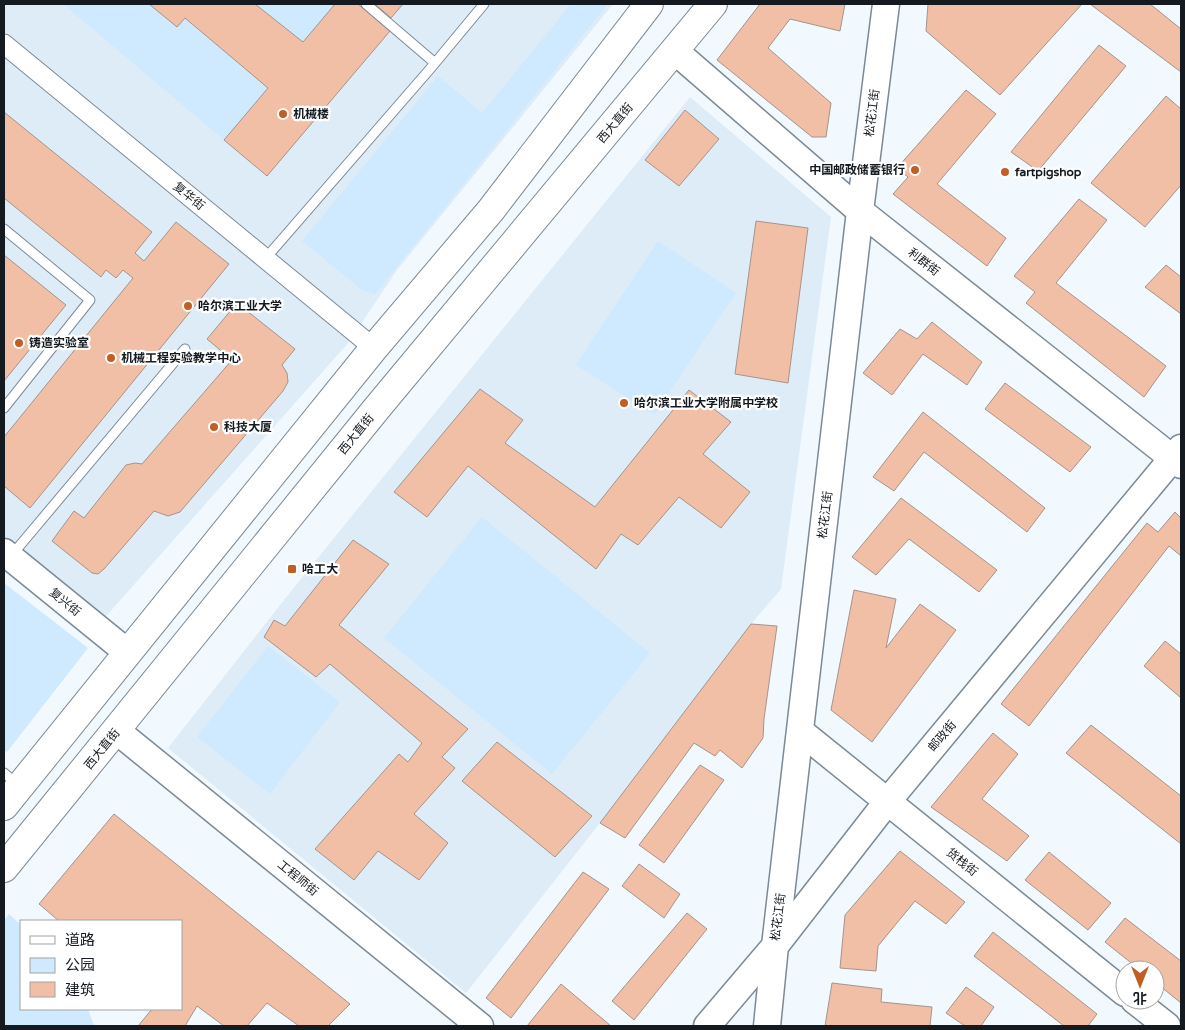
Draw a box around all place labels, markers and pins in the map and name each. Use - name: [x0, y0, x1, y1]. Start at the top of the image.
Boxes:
- place label: 机械楼: [293, 107, 329, 121]
- marker: 机械楼: [277, 108, 289, 120]
- place label: 中国邮政储蓄银行: [809, 163, 905, 177]
- marker: 中国邮政储蓄银行: [909, 164, 921, 176]
- place label: fartpigshop: [1014, 165, 1082, 180]
- marker: fartpigshop: [999, 166, 1011, 178]
- place label: 哈尔滨工业大学: [198, 299, 282, 313]
- marker: 哈尔滨工业大学: [182, 300, 194, 312]
- place label: 铸造实验室: [29, 336, 89, 350]
- marker: 铸造实验室: [13, 337, 25, 349]
- place label: 机械工程实验教学中心: [121, 351, 241, 365]
- marker: 机械工程实验教学中心: [105, 352, 117, 364]
- place label: 哈尔滨工业大学附属中学校: [634, 396, 778, 410]
- marker: 哈尔滨工业大学附属中学校: [618, 397, 630, 409]
- place label: 科技大厦: [224, 420, 272, 434]
- marker: 科技大厦: [208, 421, 220, 433]
- place label: 哈工大: [302, 562, 338, 576]
- marker: 哈工大: [286, 563, 298, 575]

